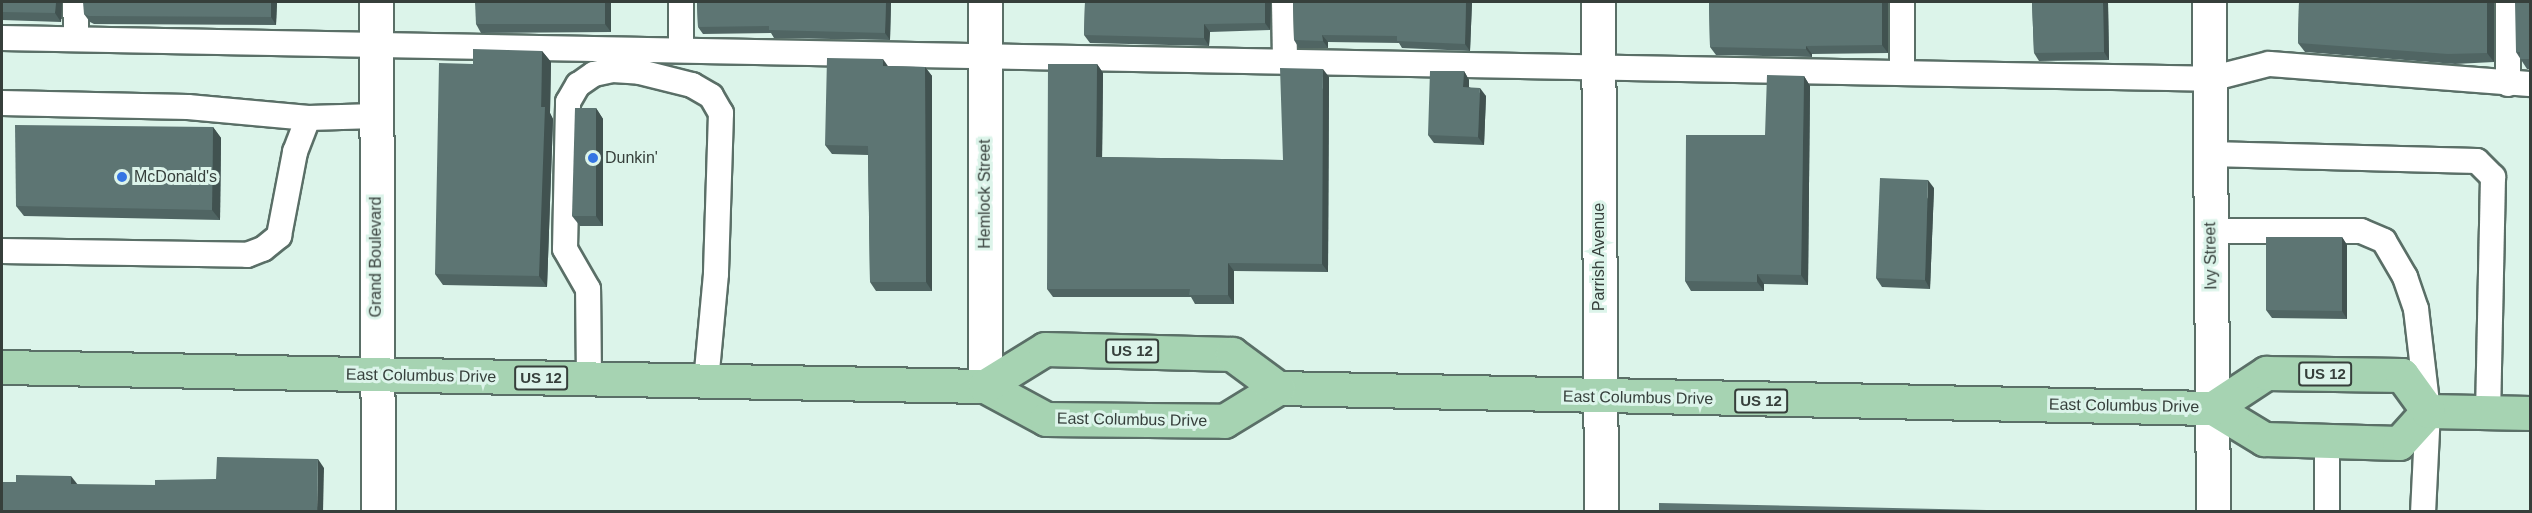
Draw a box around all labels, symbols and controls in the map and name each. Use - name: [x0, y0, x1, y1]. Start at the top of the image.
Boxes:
- street label: Hemlock Street: [975, 139, 995, 249]
- place label: Dunkin': [605, 148, 658, 168]
- marker: Dunkin': [586, 151, 600, 165]
- place label: McDonald's: [134, 167, 217, 187]
- marker: McDonald's: [115, 170, 129, 184]
- street label: Grand Boulevard: [366, 197, 386, 317]
- street label: Parrish Avenue: [1589, 202, 1609, 312]
- street label: Ivy Street: [2201, 222, 2221, 290]
- road number: US 12: [1105, 339, 1159, 363]
- road number: US 12: [2298, 362, 2352, 386]
- street label: East Columbus Drive: [346, 365, 496, 387]
- road number: US 12: [514, 366, 568, 390]
- street label: East Columbus Drive: [1563, 387, 1713, 409]
- road number: US 12: [1734, 389, 1788, 413]
- street label: East Columbus Drive: [2049, 395, 2199, 417]
- street label: East Columbus Drive: [1057, 409, 1207, 431]

